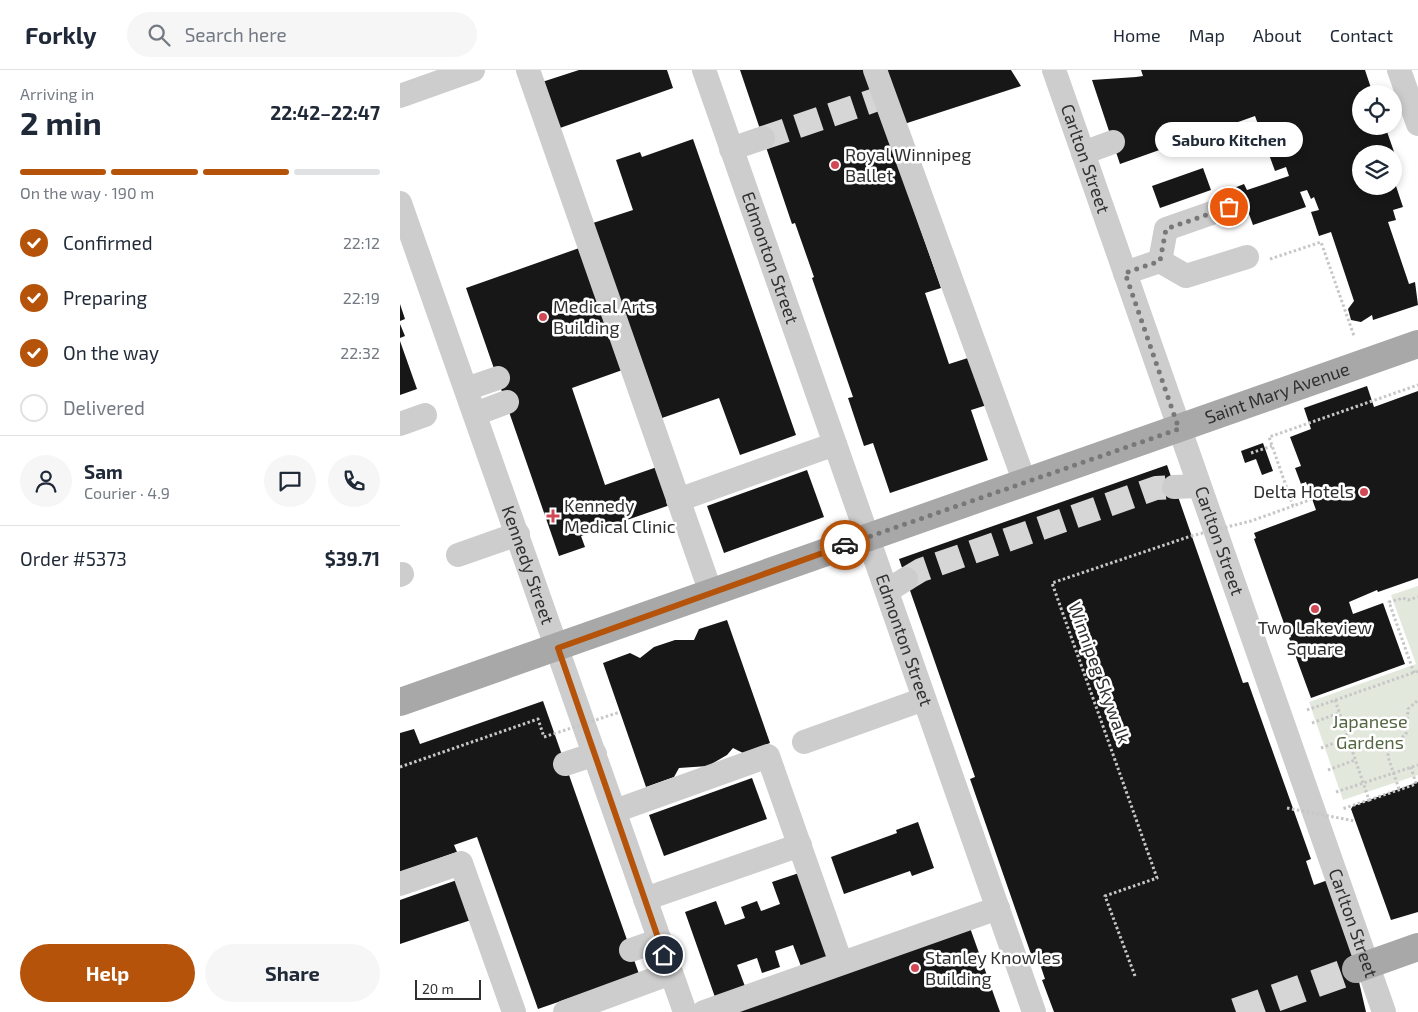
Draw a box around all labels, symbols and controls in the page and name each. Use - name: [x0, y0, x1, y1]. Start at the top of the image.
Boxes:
- search box: [127, 12, 477, 57]
- text: Forkly: [25, 20, 97, 49]
- icon: search: [145, 21, 173, 49]
- text: Search here: [185, 23, 287, 46]
- text: Home: [1113, 24, 1161, 46]
- text: Map: [1189, 24, 1225, 46]
- text: About: [1253, 24, 1302, 46]
- text: Contact: [1330, 24, 1393, 46]
- text: Arriving in: [20, 84, 94, 103]
- map controls: [1352, 85, 1402, 195]
- button: locate: [1352, 85, 1402, 135]
- text: 22:42–22:47: [270, 101, 380, 124]
- street label: Carlton Street: [1057, 101, 1115, 216]
- text: 2 min: [20, 103, 102, 141]
- callout: Saburo Kitchen: [1155, 122, 1303, 157]
- text: Saburo Kitchen: [1172, 130, 1286, 149]
- place label: Royal Winnipeg Ballet: [845, 143, 971, 186]
- button: layers: [1352, 145, 1402, 195]
- marker: Royal Winnipeg Ballet: [829, 159, 841, 171]
- text: On the way · 190 m: [20, 183, 154, 202]
- pin: [1208, 186, 1250, 228]
- street label: Edmonton Street: [737, 188, 804, 327]
- icon: bag: [1215, 193, 1243, 221]
- icon: check: [20, 229, 48, 257]
- text: Confirmed: [63, 231, 153, 254]
- text: 22:12: [343, 233, 380, 252]
- icon: check: [20, 284, 48, 312]
- text: Preparing: [63, 286, 147, 309]
- text: 22:19: [343, 288, 380, 307]
- place label: Medical Arts Building: [553, 295, 655, 338]
- marker: Medical Arts Building: [537, 311, 549, 323]
- icon: check: [20, 339, 48, 367]
- text: On the way: [63, 341, 159, 364]
- text: 22:32: [340, 343, 380, 362]
- street label: Saint Mary Avenue: [1202, 357, 1352, 428]
- text: Delivered: [63, 396, 145, 419]
- button: person: [20, 455, 72, 507]
- button: chat: [264, 455, 316, 507]
- button: phone: [328, 455, 380, 507]
- text: Sam: [84, 460, 123, 483]
- place label: Delta Hotels: [1253, 480, 1354, 502]
- text: Courier · 4.9: [84, 483, 170, 502]
- street label: Carlton Street: [1191, 483, 1249, 598]
- marker: Delta Hotels: [1358, 486, 1370, 498]
- place label: Kennedy Medical Clinic: [564, 494, 676, 537]
- street label: Kennedy Street: [498, 503, 560, 627]
- marker: Kennedy Medical Clinic: [546, 509, 560, 523]
- courier: [820, 520, 870, 570]
- icon: car: [831, 531, 859, 559]
- text: Order #5373: [20, 547, 127, 570]
- text: $39.71: [325, 547, 380, 570]
- street label: Edmonton Street: [871, 571, 938, 709]
- street label: Winnipeg Skywalk: [1064, 599, 1136, 746]
- marker: Two Lakeview Square: [1309, 603, 1321, 615]
- place label: Two Lakeview Square: [1258, 616, 1372, 659]
- park label: Japanese Gardens: [1332, 710, 1408, 753]
- street label: Carlton Street: [1325, 865, 1383, 981]
- pin: [643, 934, 685, 976]
- icon: home: [650, 941, 678, 969]
- button: Help: [20, 944, 195, 1002]
- button: Share: [205, 944, 380, 1002]
- place label: Stanley Knowles Building: [925, 946, 1061, 989]
- marker: Stanley Knowles Building: [909, 962, 921, 974]
- scale bar: [415, 977, 481, 1000]
- text: 20 m: [422, 980, 454, 997]

